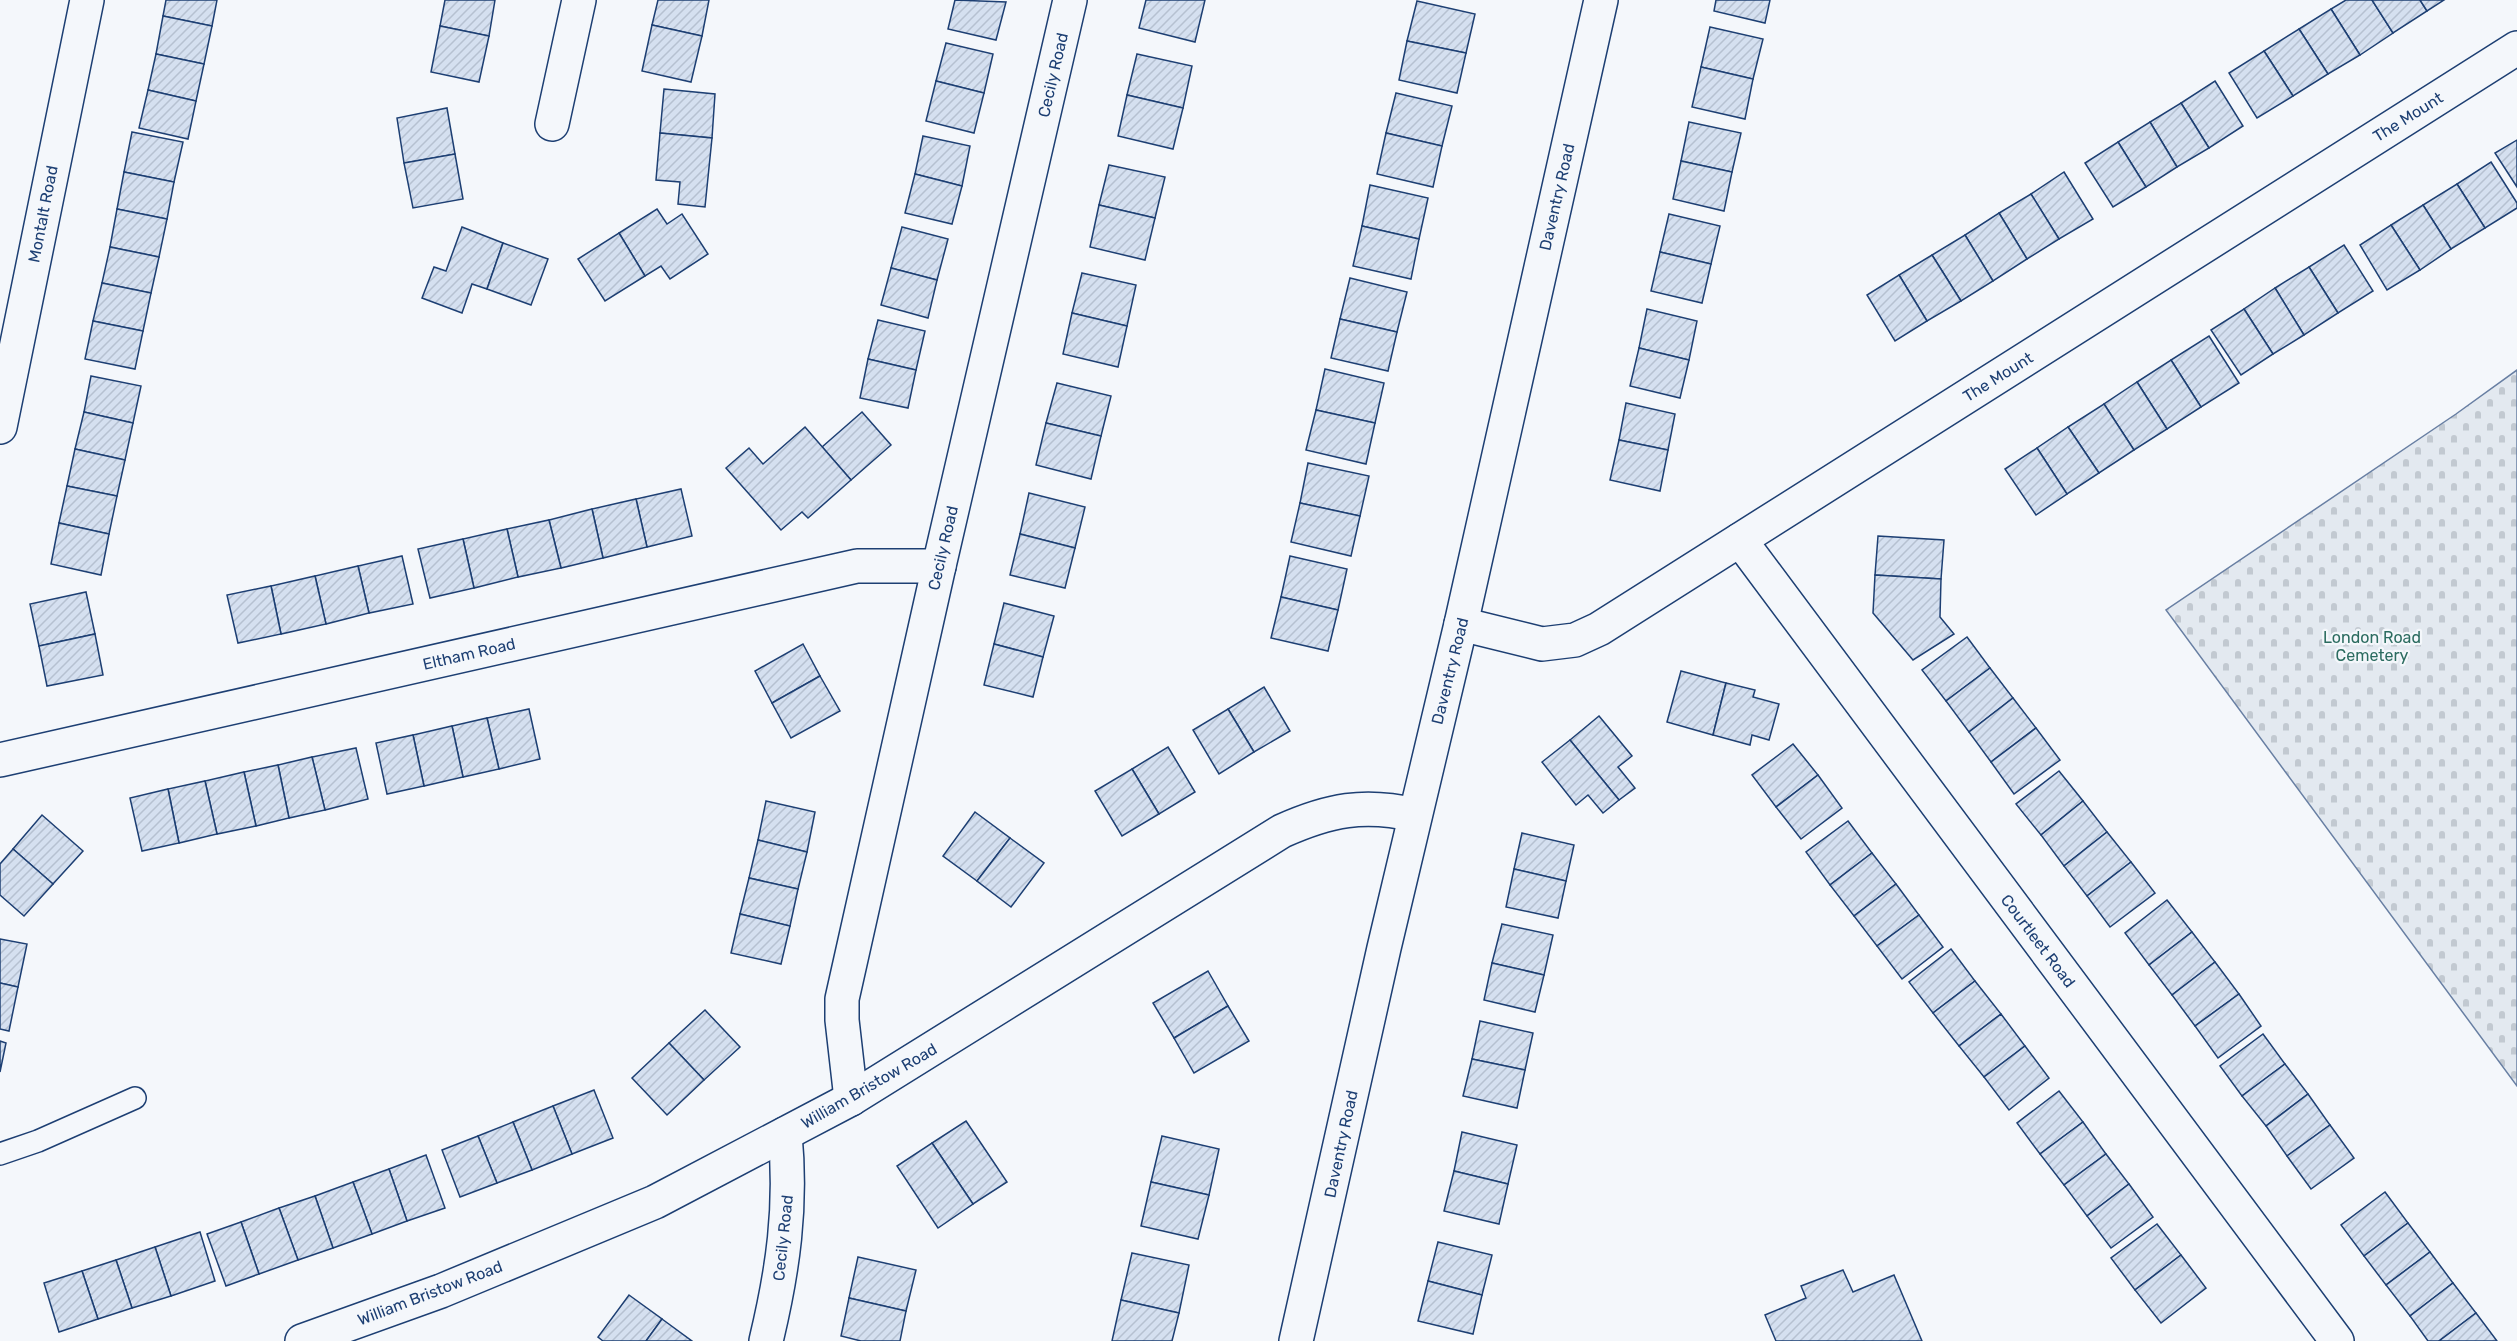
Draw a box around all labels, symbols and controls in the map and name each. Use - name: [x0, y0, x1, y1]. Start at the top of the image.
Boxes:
- street label: Cecily Road: [1034, 31, 1072, 119]
- street label: The Mount: [2369, 88, 2447, 146]
- street label: Daventry Road: [1535, 142, 1579, 252]
- street label: Montalt Road: [24, 164, 62, 264]
- street label: The Mount: [1959, 348, 2037, 406]
- street label: Cecily Road: [924, 504, 962, 592]
- street label: Daventry Road: [1428, 616, 1472, 726]
- park label: London Road Cemetery: [2323, 628, 2421, 665]
- street label: Eltham Road: [421, 634, 517, 674]
- street label: Courtleet Road: [1997, 891, 2079, 991]
- street label: William Bristow Road: [798, 1039, 940, 1133]
- street label: Daventry Road: [1320, 1089, 1362, 1199]
- street label: Cecily Road: [769, 1194, 797, 1282]
- street label: William Bristow Road: [355, 1257, 505, 1329]

